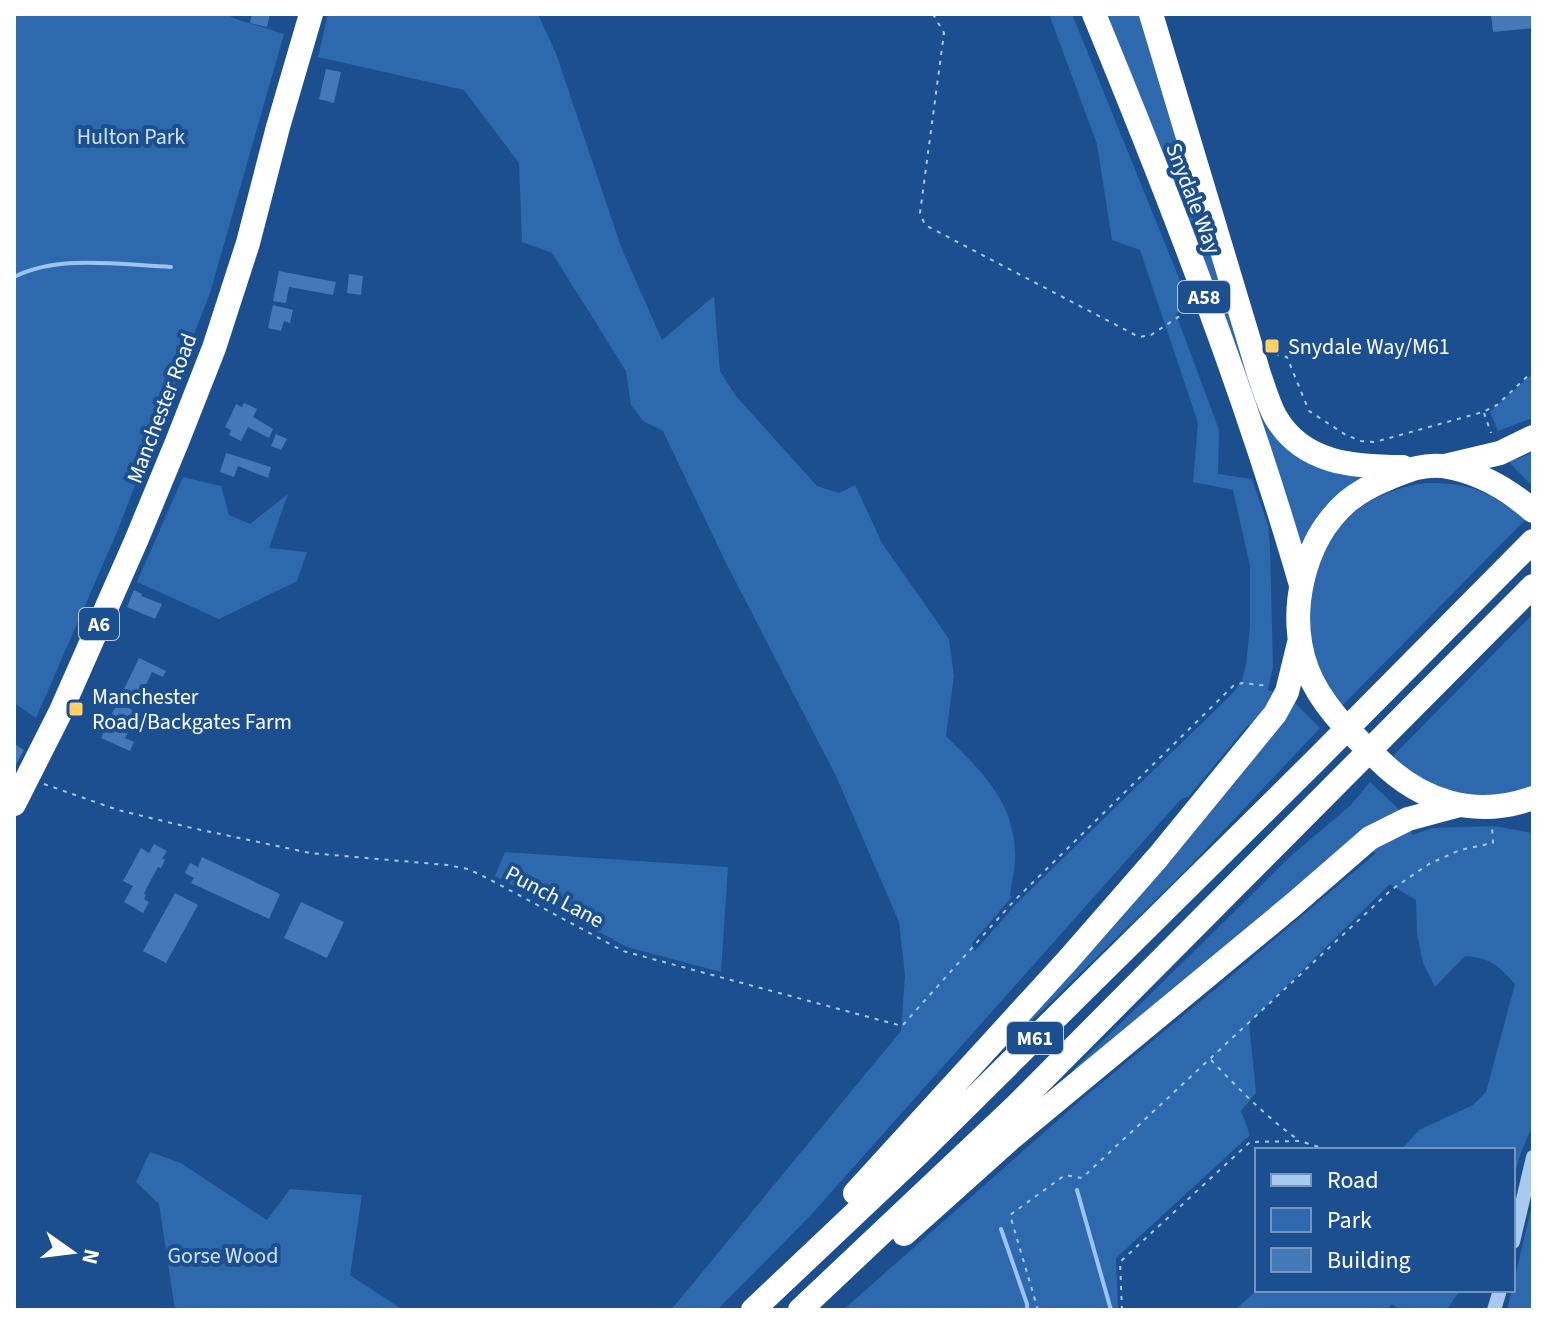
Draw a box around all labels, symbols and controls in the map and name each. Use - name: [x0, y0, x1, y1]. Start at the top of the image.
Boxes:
- park label: Hulton Park: [77, 121, 185, 153]
- street label: Snydale Way: [1157, 138, 1229, 259]
- road number: A58: [1178, 281, 1230, 313]
- street label: Manchester Road: [119, 329, 205, 488]
- place label: Snydale Way/M61: [1288, 331, 1450, 363]
- marker: Snydale Way/M61: [1263, 337, 1281, 355]
- road number: A6: [79, 608, 119, 640]
- place label: Manchester Road/Backgates Farm: [92, 681, 292, 738]
- marker: Manchester Road/Backgates Farm: [67, 700, 85, 718]
- street label: Punch Lane: [500, 857, 610, 936]
- road number: M61: [1007, 1022, 1063, 1054]
- legend: [1255, 1148, 1515, 1292]
- text: Road: [1327, 1163, 1379, 1198]
- text: Park: [1327, 1203, 1372, 1238]
- north arrow: [32, 1212, 112, 1292]
- park label: Gorse Wood: [168, 1240, 278, 1272]
- text: Building: [1327, 1243, 1411, 1278]
- text: N: [73, 1246, 108, 1268]

